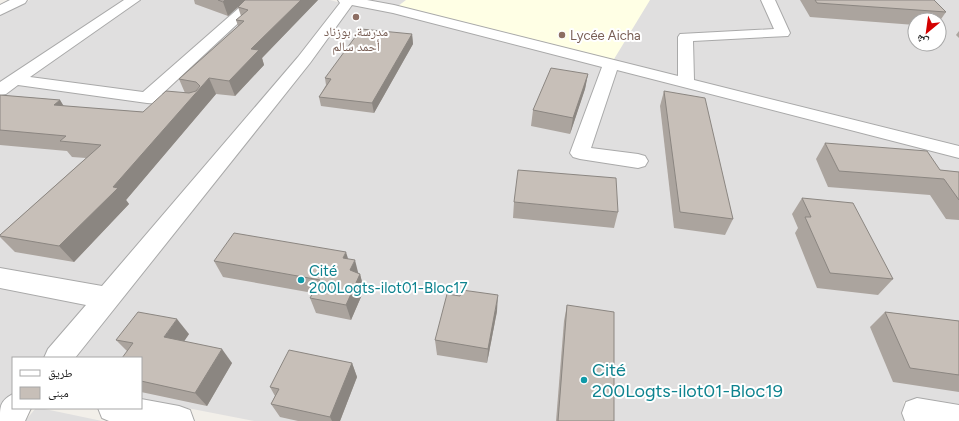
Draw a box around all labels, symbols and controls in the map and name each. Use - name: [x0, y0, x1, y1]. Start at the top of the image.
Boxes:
- marker: مدرسة. بوزناد أحمد سالم: [351, 12, 361, 22]
- north arrow: [907, 12, 947, 52]
- place label: مدرسة. بوزناد أحمد سالم: [324, 24, 388, 55]
- place label: Lycée Aicha: [570, 28, 641, 43]
- marker: Lycée Aicha: [557, 30, 567, 40]
- text: ش: [914, 31, 931, 49]
- place label: Cité 200Logts-ilot01-Bloc17: [309, 262, 468, 297]
- marker: Cité 200Logts-ilot01-Bloc17: [296, 275, 306, 285]
- legend: [12, 357, 142, 409]
- place label: Cité 200Logts-ilot01-Bloc19: [592, 359, 783, 402]
- text: طريق: [48, 366, 73, 380]
- marker: Cité 200Logts-ilot01-Bloc19: [579, 375, 589, 385]
- text: مبنى: [48, 386, 69, 400]

